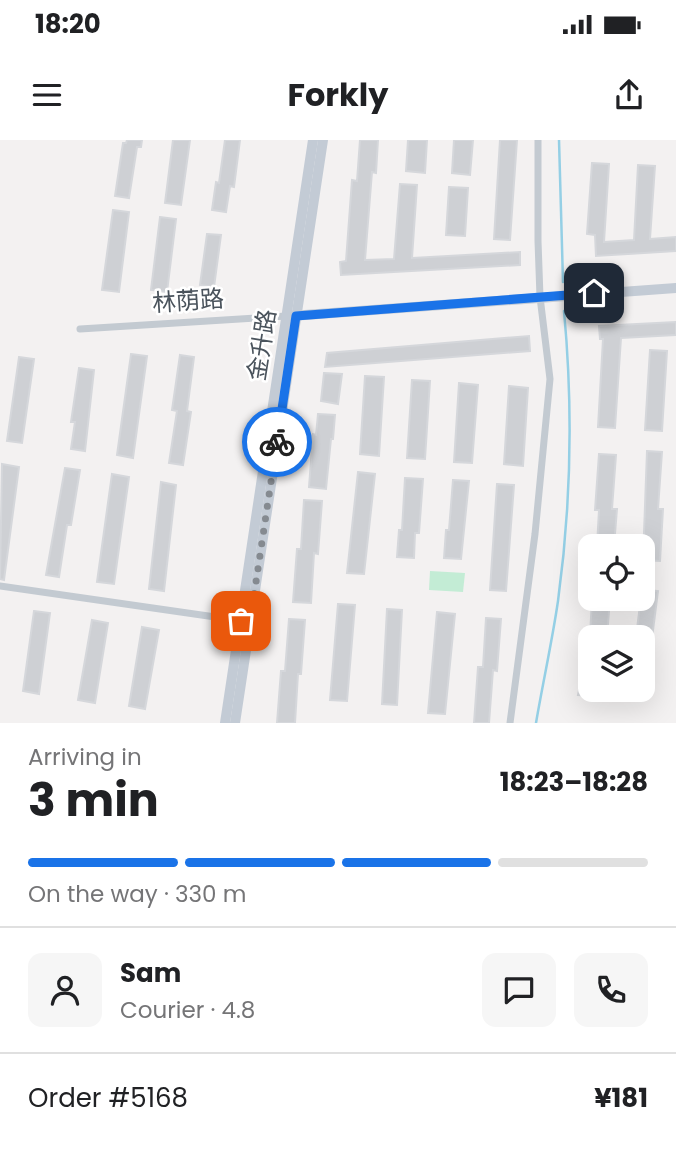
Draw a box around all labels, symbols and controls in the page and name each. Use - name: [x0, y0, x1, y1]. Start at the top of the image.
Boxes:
- text: 18:20: [35, 6, 101, 42]
- text: Forkly: [287, 72, 389, 117]
- icon: menu: [28, 76, 66, 114]
- icon: share: [610, 76, 648, 114]
- pin: [564, 263, 624, 323]
- icon: home: [575, 274, 613, 312]
- street label: 林荫路: [151, 282, 225, 319]
- street label: 金升路: [240, 307, 283, 383]
- courier: [242, 407, 312, 477]
- icon: bike: [258, 423, 296, 461]
- map controls: [578, 534, 655, 702]
- button: locate: [578, 534, 655, 611]
- pin: [211, 591, 271, 651]
- icon: bag: [222, 602, 260, 640]
- button: layers: [578, 625, 655, 702]
- text: Arriving in: [28, 741, 142, 773]
- text: 18:23–18:28: [500, 764, 648, 800]
- text: 3 min: [28, 768, 159, 832]
- text: On the way · 330 m: [28, 878, 246, 910]
- button: person: [28, 953, 102, 1027]
- button: chat: [482, 953, 556, 1027]
- button: phone: [574, 953, 648, 1027]
- text: Sam: [120, 955, 181, 991]
- text: Courier · 4.8: [120, 994, 255, 1026]
- text: Order #5168: [28, 1080, 188, 1116]
- text: ¥181: [594, 1080, 648, 1116]

